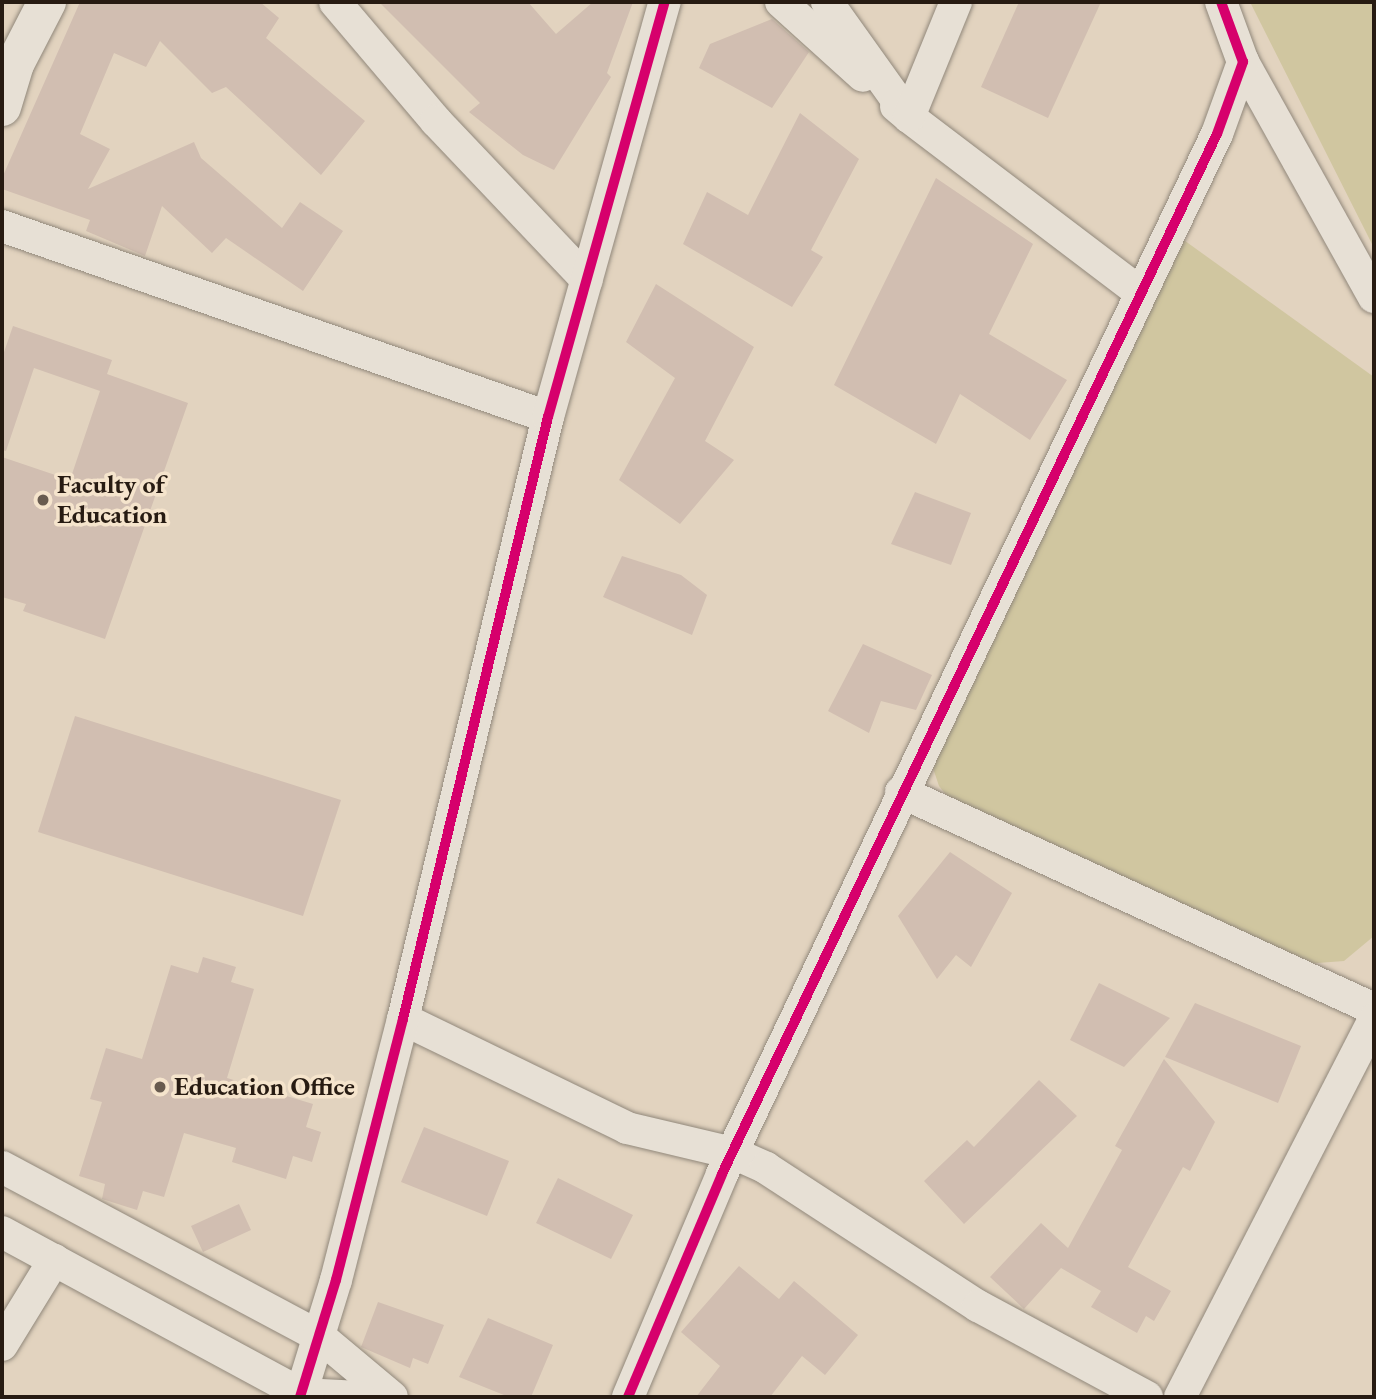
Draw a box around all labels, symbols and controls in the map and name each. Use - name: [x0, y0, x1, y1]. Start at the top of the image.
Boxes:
- place label: Faculty of Education: [57, 469, 167, 530]
- marker: Faculty of Education: [35, 492, 51, 508]
- place label: Education Office: [174, 1071, 355, 1103]
- marker: Education Office: [152, 1079, 168, 1095]

